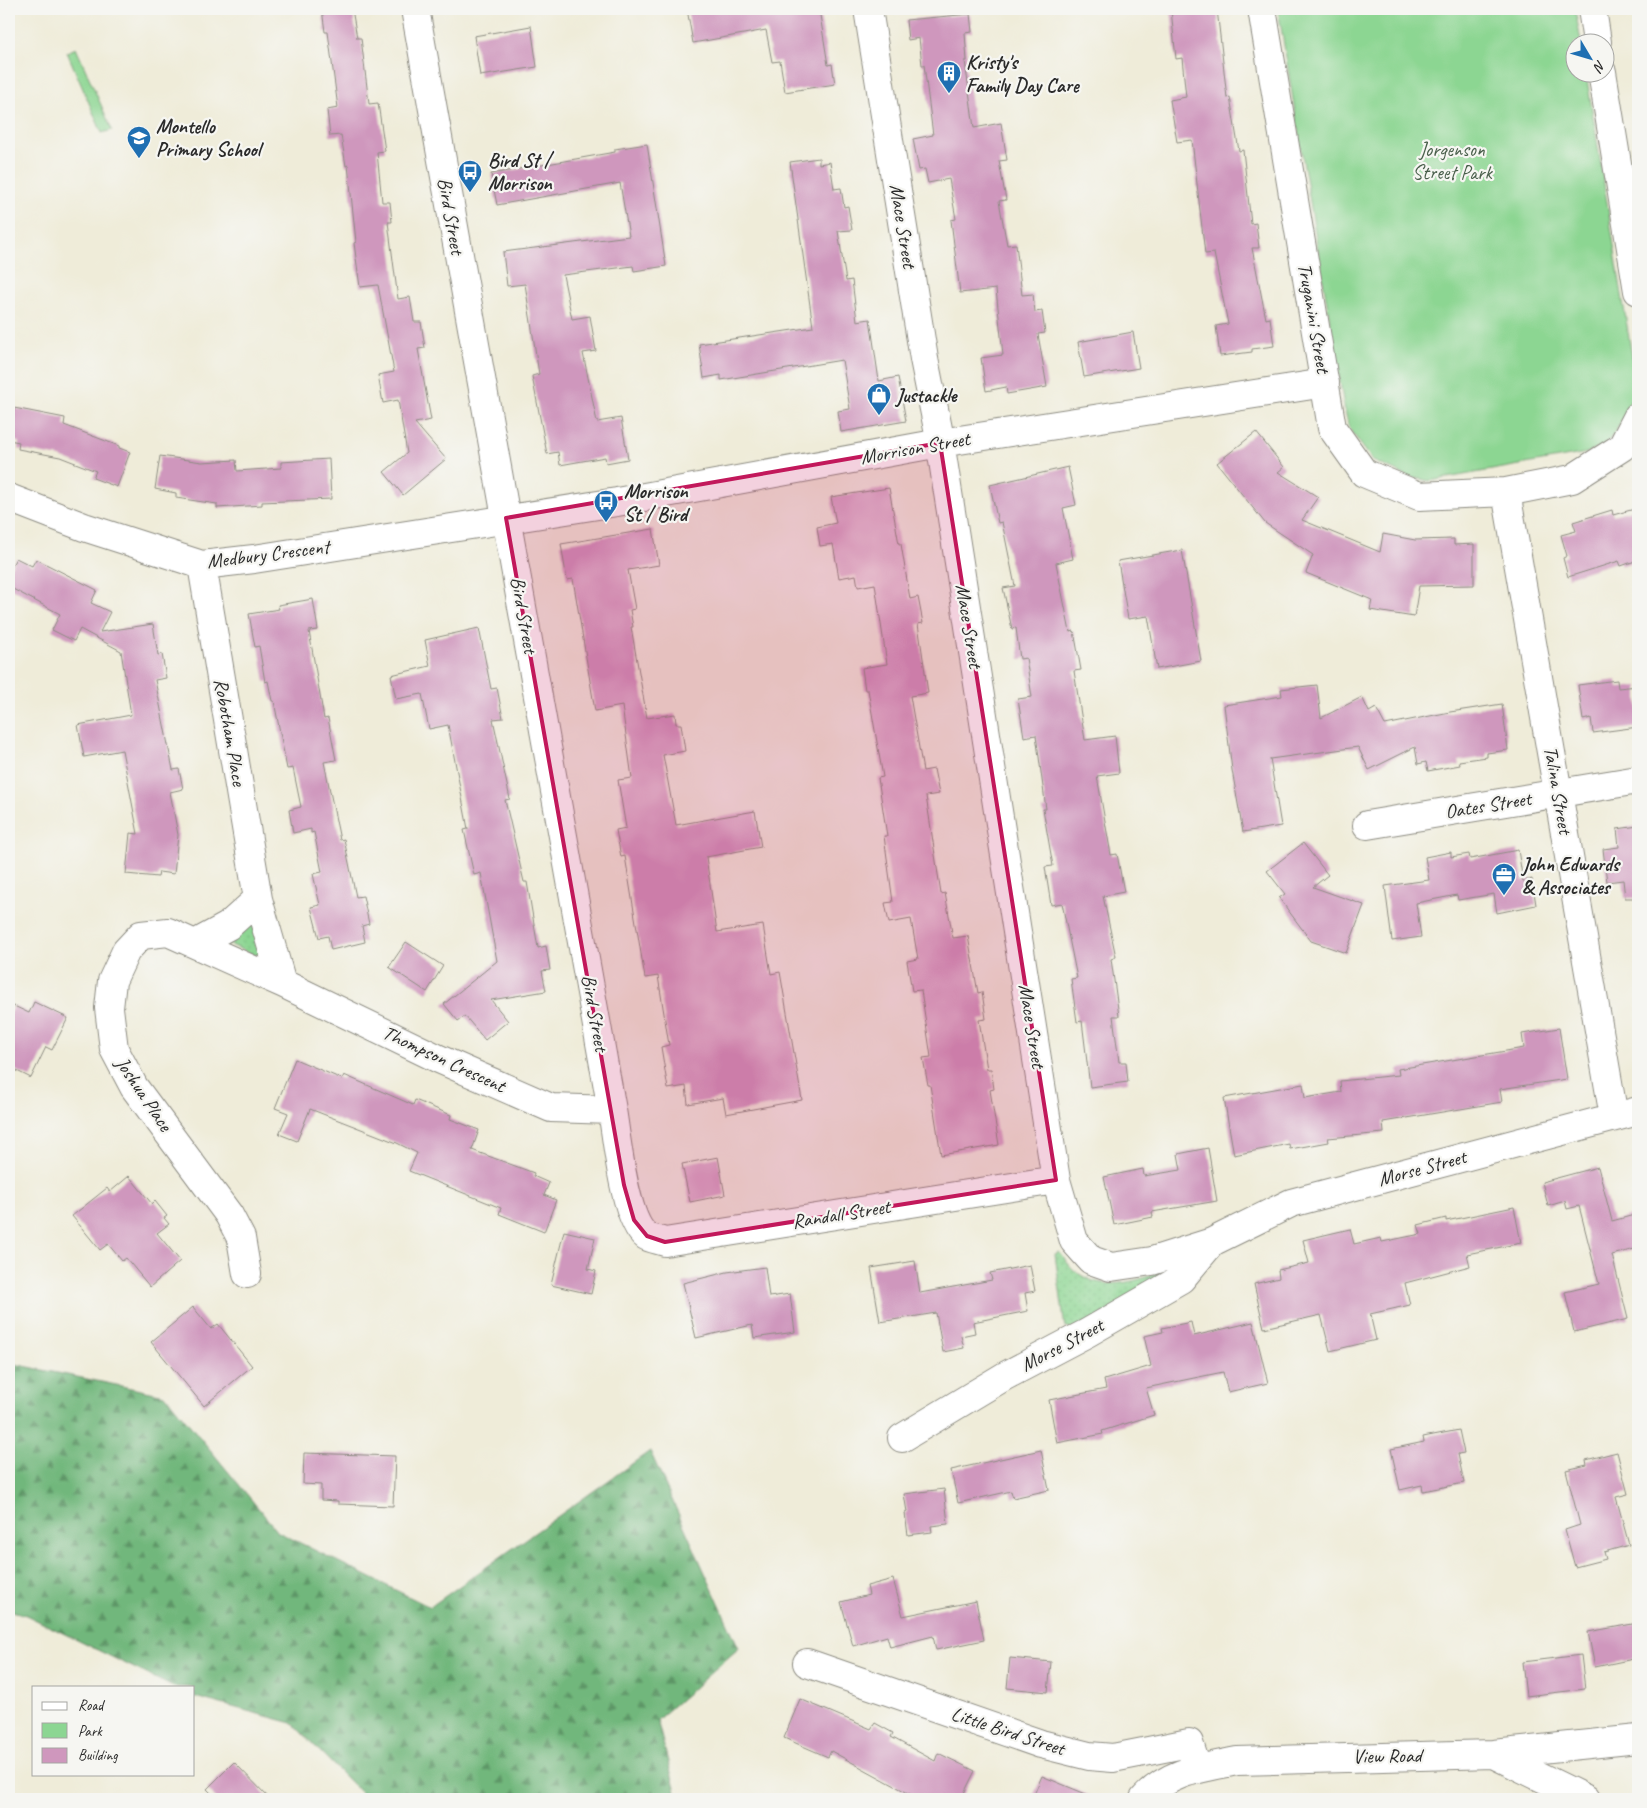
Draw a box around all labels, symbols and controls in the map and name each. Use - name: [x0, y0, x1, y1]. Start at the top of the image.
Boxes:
- north arrow: [1564, 32, 1614, 82]
- place label: Kristy's Family Day Care: [966, 50, 1080, 98]
- text: N: [1589, 57, 1609, 76]
- building icon: Kristy's Family Day Care: [936, 60, 962, 94]
- place label: Montello Primary School: [156, 114, 265, 162]
- school or university icon: Montello Primary School: [126, 125, 152, 159]
- park label: Jorgenson Street Park: [1412, 137, 1493, 185]
- place label: Bird St / Morrison: [488, 148, 555, 196]
- bus stop icon: Bird St / Morrison: [457, 159, 483, 193]
- street label: Bird Street: [432, 176, 470, 259]
- street label: Mace Street: [884, 182, 922, 272]
- street label: Truganini Street: [1292, 261, 1336, 377]
- shop icon: Justackle: [866, 382, 892, 416]
- place label: Justackle: [894, 383, 958, 408]
- street label: Morrison Street: [858, 426, 974, 470]
- place label: Morrison St / Bird: [624, 479, 691, 527]
- bus stop icon: Morrison St / Bird: [593, 489, 619, 523]
- street label: Medbury Crescent: [205, 534, 334, 574]
- street label: Bird Street: [505, 575, 543, 658]
- street label: Mace Street: [950, 582, 988, 672]
- street label: Robotham Place: [208, 676, 252, 789]
- street label: Talina Street: [1538, 744, 1578, 838]
- street label: Oates Street: [1443, 786, 1535, 824]
- place label: John Edwards & Associates: [1520, 852, 1621, 900]
- office icon: John Edwards & Associates: [1491, 862, 1517, 896]
- street label: Bird Street: [576, 973, 614, 1056]
- street label: Mace Street: [1013, 982, 1051, 1072]
- street label: Thompson Crescent: [379, 1020, 511, 1099]
- street label: Joshua Place: [109, 1051, 179, 1137]
- street label: Morse Street: [1375, 1144, 1471, 1192]
- street label: Randall Street: [790, 1194, 894, 1234]
- street label: Morse Street: [1016, 1312, 1110, 1377]
- legend: [32, 1686, 195, 1776]
- text: Road: [78, 1696, 105, 1715]
- street label: Little Bird Street: [948, 1701, 1070, 1762]
- text: Park: [78, 1722, 103, 1741]
- street label: View Road: [1352, 1743, 1425, 1769]
- text: Building: [78, 1746, 118, 1765]

